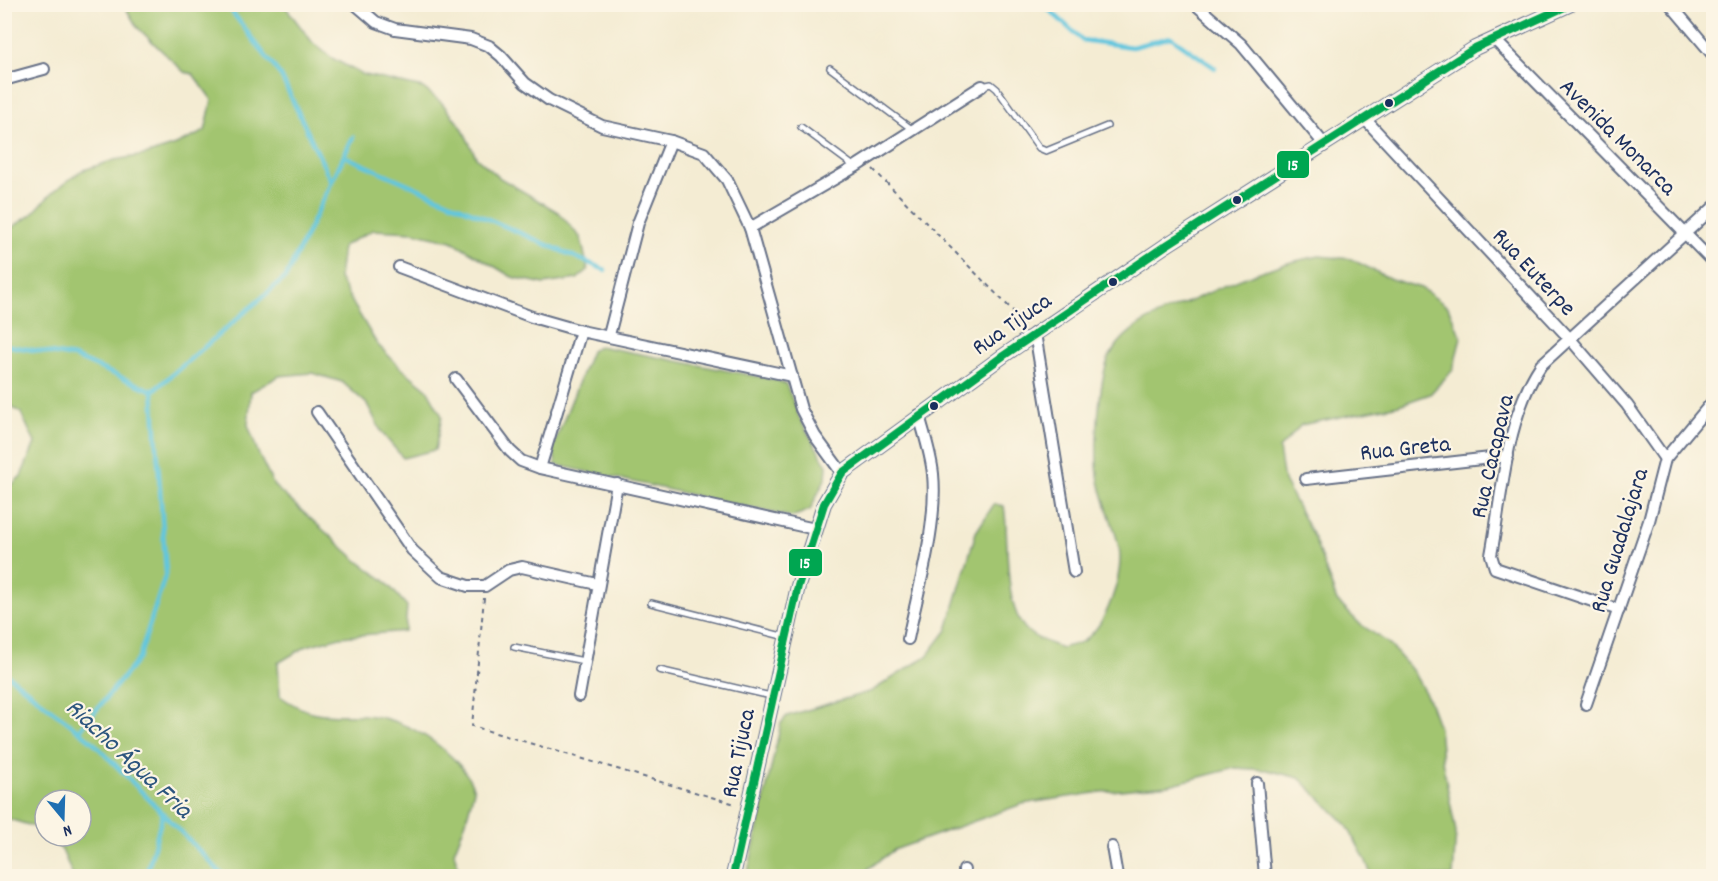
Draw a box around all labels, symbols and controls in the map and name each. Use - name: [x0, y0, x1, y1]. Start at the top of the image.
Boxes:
- street label: Avenida Monarca: [1550, 72, 1684, 205]
- unlabelled marker: [1383, 97, 1395, 109]
- line badge: 15: [1276, 150, 1310, 179]
- text: 15: [1288, 155, 1298, 178]
- unlabelled marker: [1231, 194, 1243, 206]
- street label: Rua Euterpe: [1483, 221, 1583, 325]
- unlabelled marker: [1107, 276, 1119, 288]
- street label: Rua Tijuca: [966, 285, 1060, 365]
- street label: Rua Cacapava: [1463, 391, 1525, 522]
- unlabelled marker: [928, 400, 940, 412]
- street label: Rua Greta: [1359, 428, 1453, 472]
- street label: Rua Guadalajara: [1583, 464, 1659, 617]
- line badge: 15: [788, 548, 823, 577]
- text: 15: [800, 553, 810, 576]
- water label: Riacho Água Fria: [56, 691, 201, 830]
- street label: Rua Tijuca: [714, 705, 766, 801]
- north arrow: [33, 788, 93, 848]
- text: N: [59, 818, 75, 842]

